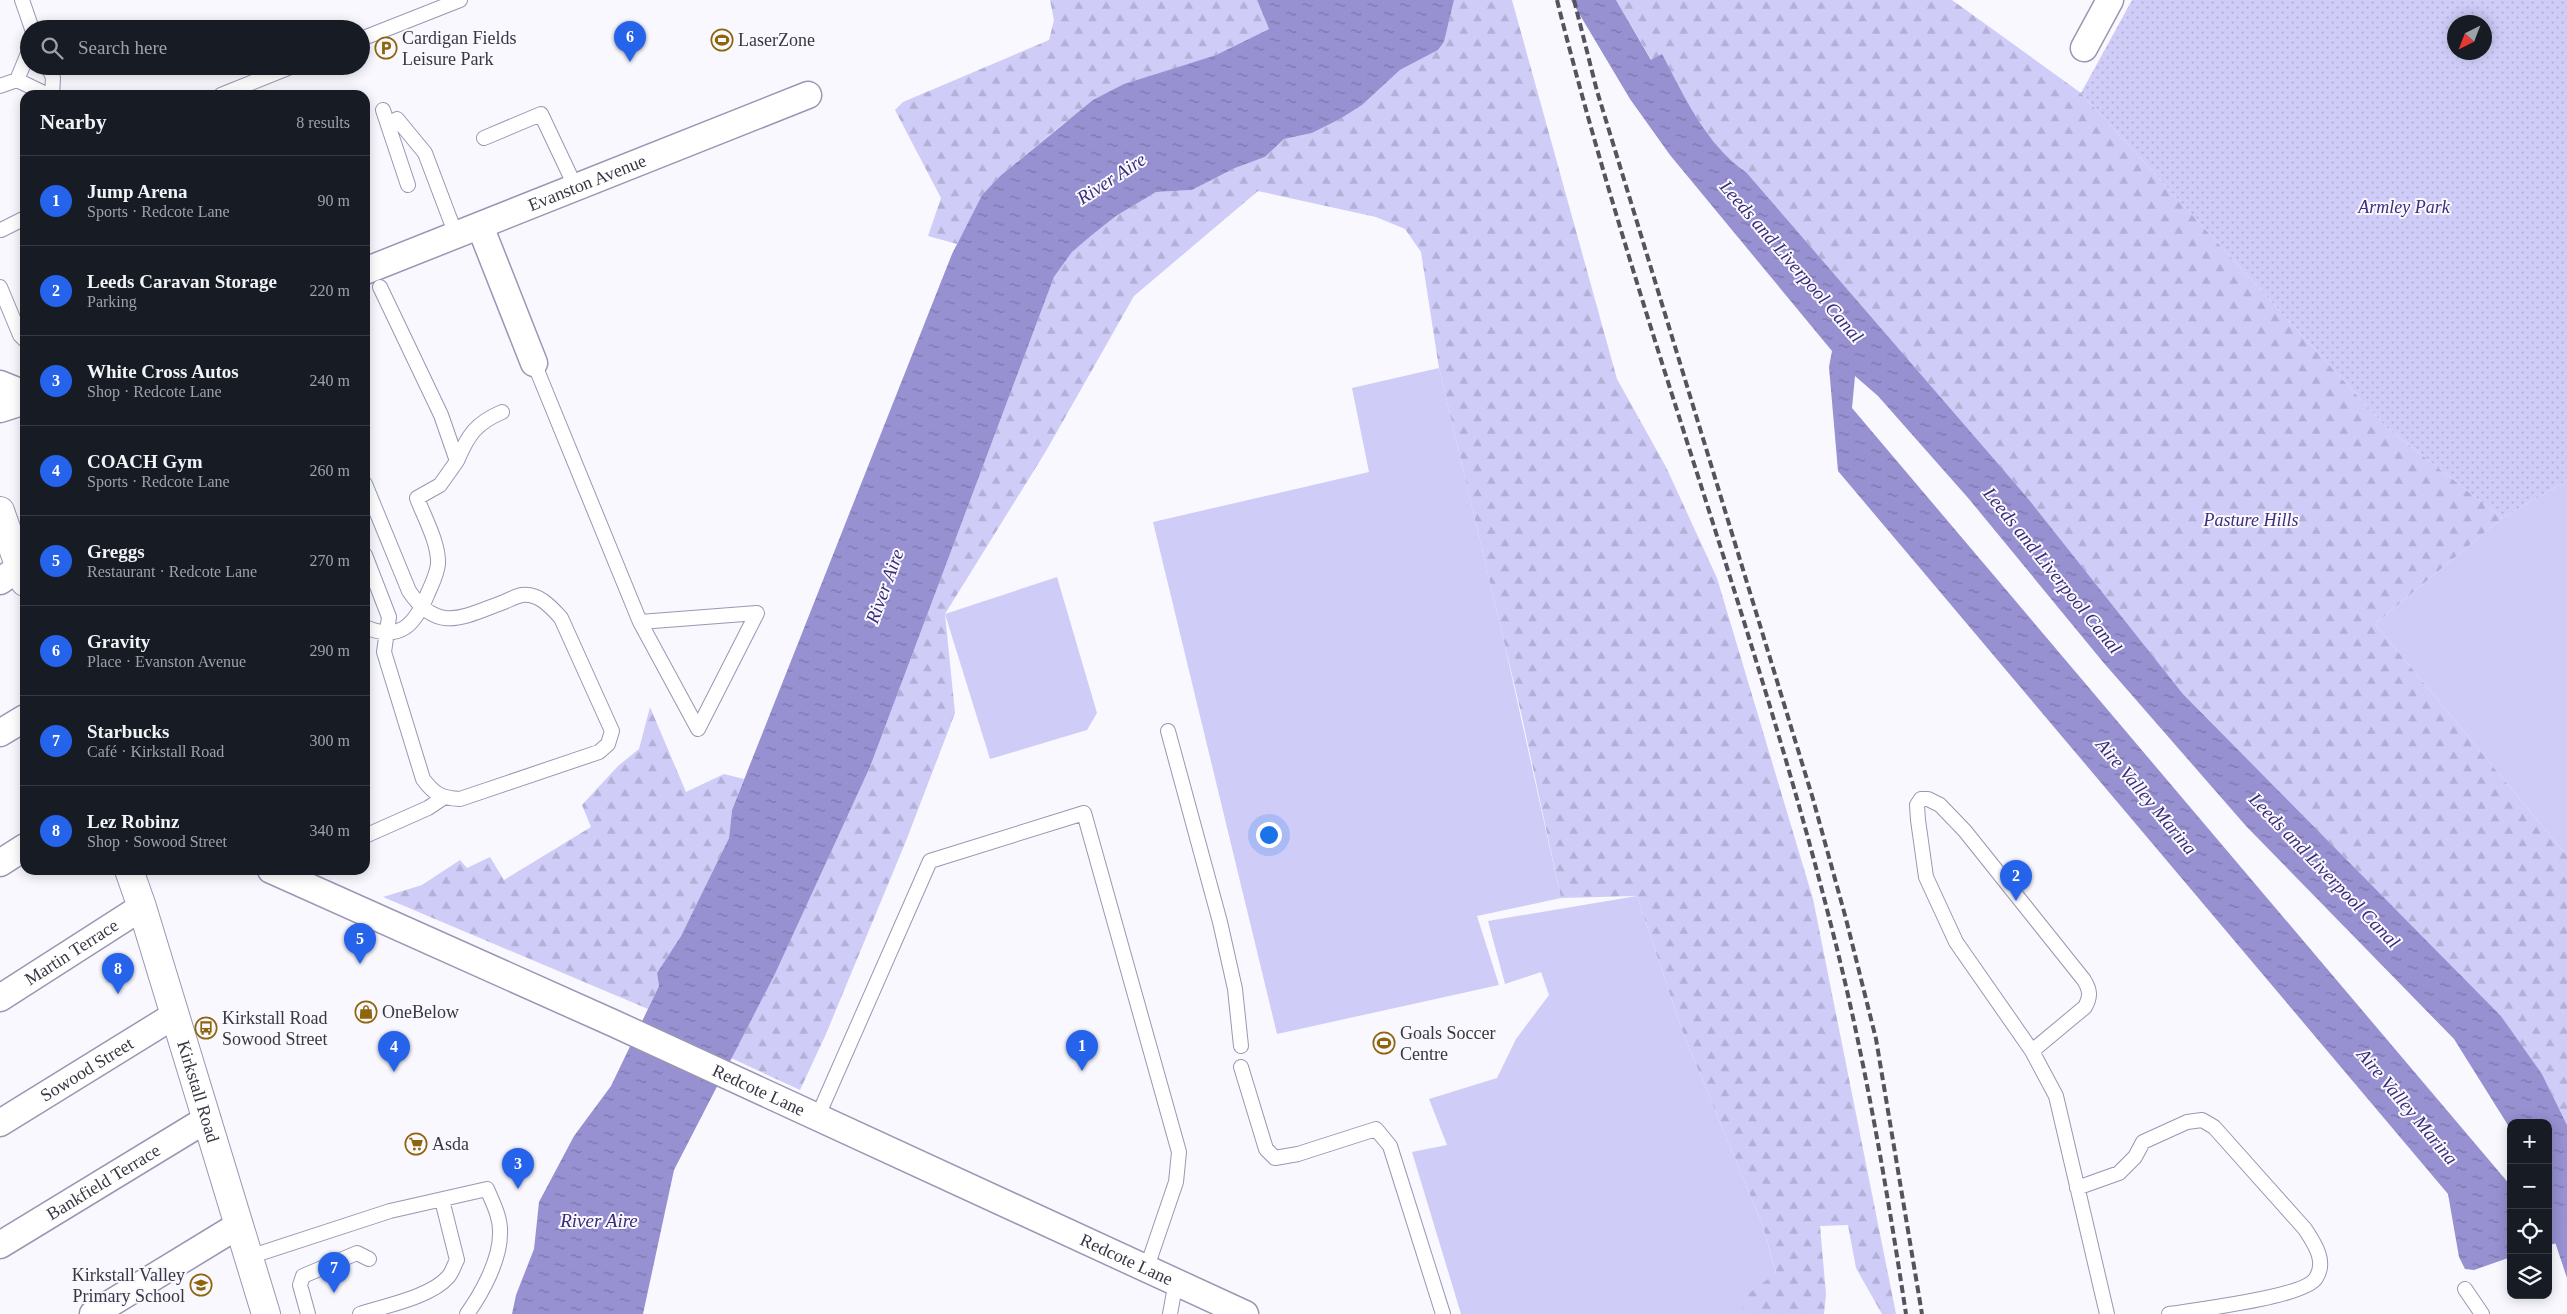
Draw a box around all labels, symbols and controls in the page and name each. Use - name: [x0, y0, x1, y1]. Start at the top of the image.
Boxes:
- north arrow: [2447, 15, 2492, 60]
- search box: [20, 20, 370, 75]
- pin: 6: [614, 21, 646, 62]
- place label: Cardigan Fields Leisure Park: [402, 28, 517, 69]
- sports icon: LaserZone: [710, 28, 734, 52]
- place label: LaserZone: [738, 30, 815, 50]
- icon: search: [38, 34, 66, 62]
- parking icon: Cardigan Fields Leisure Park: [374, 36, 398, 60]
- text: Search here: [78, 37, 167, 58]
- text: Nearby: [40, 110, 107, 134]
- text: 8 results: [296, 114, 350, 131]
- water label: River Aire: [1072, 148, 1150, 209]
- street label: Evanston Avenue: [525, 150, 649, 215]
- water label: Leeds and Liverpool Canal: [1715, 175, 1868, 346]
- text: Jump Arena: [87, 181, 187, 202]
- text: 1: [52, 192, 60, 209]
- text: 90 m: [318, 192, 350, 209]
- park label: Armley Park: [2357, 197, 2451, 217]
- text: Sports · Redcote Lane: [87, 203, 230, 220]
- text: Leeds Caravan Storage: [87, 271, 277, 292]
- text: 2: [52, 282, 60, 299]
- text: 220 m: [310, 282, 350, 299]
- text: Parking: [87, 293, 137, 310]
- text: White Cross Autos: [87, 361, 239, 382]
- text: 3: [52, 372, 60, 389]
- text: 240 m: [310, 372, 350, 389]
- text: Shop · Redcote Lane: [87, 383, 222, 400]
- text: COACH Gym: [87, 451, 203, 472]
- text: 4: [52, 462, 60, 479]
- text: 260 m: [310, 462, 350, 479]
- text: Sports · Redcote Lane: [87, 473, 230, 490]
- water label: Leeds and Liverpool Canal: [1979, 482, 2126, 658]
- park label: Pasture Hills: [2203, 510, 2298, 530]
- text: Greggs: [87, 541, 145, 562]
- water label: River Aire: [861, 546, 908, 627]
- text: 5: [52, 552, 60, 569]
- text: 270 m: [310, 552, 350, 569]
- text: Restaurant · Redcote Lane: [87, 563, 257, 580]
- text: Gravity: [87, 631, 150, 652]
- text: 6: [52, 642, 60, 659]
- text: 290 m: [310, 642, 350, 659]
- text: Place · Evanston Avenue: [87, 653, 246, 670]
- text: Starbucks: [87, 721, 169, 742]
- text: 7: [52, 732, 60, 749]
- text: 300 m: [310, 732, 350, 749]
- water label: Aire Valley Marina: [2091, 733, 2201, 859]
- text: Café · Kirkstall Road: [87, 743, 224, 760]
- water label: Leeds and Liverpool Canal: [2244, 788, 2404, 952]
- text: Lez Robinz: [87, 811, 179, 832]
- text: 8: [52, 822, 60, 839]
- text: 340 m: [310, 822, 350, 839]
- your location: [1256, 822, 1282, 848]
- text: Shop · Sowood Street: [87, 833, 227, 850]
- pin: 2: [2000, 860, 2032, 901]
- street label: Martin Terrace: [21, 915, 122, 989]
- pin: 5: [344, 923, 376, 964]
- pin: 8: [102, 953, 134, 994]
- shop icon: OneBelow: [354, 1000, 378, 1024]
- place label: OneBelow: [382, 1002, 459, 1022]
- place label: Kirkstall Road Sowood Street: [222, 1008, 328, 1049]
- bus stop icon: Kirkstall Road Sowood Street: [194, 1016, 218, 1040]
- place label: Goals Soccer Centre: [1400, 1023, 1495, 1064]
- pin: 1: [1066, 1030, 1098, 1071]
- pin: 4: [378, 1031, 410, 1072]
- sports icon: Goals Soccer Centre: [1372, 1031, 1396, 1055]
- street label: Sowood Street: [37, 1033, 137, 1106]
- street label: Kirkstall Road: [173, 1038, 223, 1145]
- water label: Aire Valley Marina: [2352, 1043, 2462, 1169]
- street label: Redcote Lane: [709, 1060, 808, 1120]
- map controls: [2507, 1119, 2552, 1299]
- button: +: [2507, 1119, 2552, 1164]
- supermarket icon: Asda: [404, 1132, 428, 1156]
- place label: Asda: [432, 1134, 469, 1154]
- street label: Bankfield Terrace: [43, 1140, 164, 1224]
- pin: 3: [502, 1148, 534, 1189]
- button: −: [2507, 1164, 2552, 1209]
- button: locate: [2507, 1209, 2552, 1254]
- water label: River Aire: [559, 1210, 638, 1231]
- street label: Redcote Lane: [1077, 1230, 1176, 1289]
- pin: 7: [318, 1252, 350, 1293]
- button: layers: [2507, 1254, 2552, 1299]
- place label: Kirkstall Valley Primary School: [72, 1265, 185, 1306]
- school or university icon: Kirkstall Valley Primary School: [189, 1273, 213, 1297]

